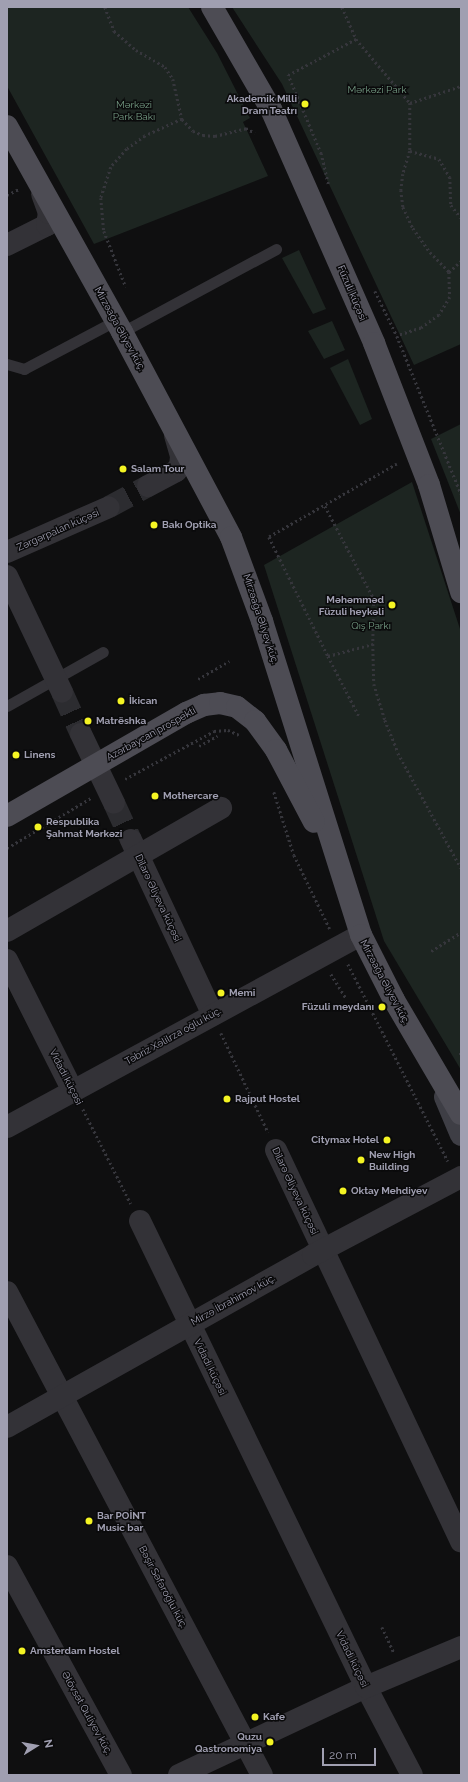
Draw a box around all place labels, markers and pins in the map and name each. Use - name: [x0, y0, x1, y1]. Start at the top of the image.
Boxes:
- place label: Akademik Milli Dram Teatrı: [227, 92, 297, 116]
- marker: Akademik Milli Dram Teatrı: [300, 99, 310, 109]
- place label: Salam Tour: [131, 463, 185, 475]
- marker: Salam Tour: [118, 464, 128, 474]
- place label: Bakı Optika: [162, 519, 217, 531]
- marker: Bakı Optika: [149, 520, 159, 530]
- place label: Məhəmməd Füzuli heykəli: [319, 593, 384, 616]
- marker: Məhəmməd Füzuli heykəli: [387, 600, 397, 610]
- place label: İkican: [129, 695, 157, 707]
- marker: İkican: [116, 696, 126, 706]
- place label: Matrëshka: [96, 715, 146, 727]
- marker: Matrëshka: [83, 716, 93, 726]
- place label: Linens: [24, 749, 55, 761]
- marker: Linens: [11, 750, 21, 760]
- place label: Mothercare: [163, 790, 218, 802]
- marker: Mothercare: [150, 791, 160, 801]
- place label: Respublika Şahmat Mərkəzi: [46, 815, 122, 838]
- marker: Respublika Şahmat Mərkəzi: [33, 822, 43, 832]
- place label: Memi: [229, 987, 255, 999]
- marker: Memi: [216, 988, 226, 998]
- place label: Füzuli meydanı: [302, 1001, 374, 1013]
- marker: Füzuli meydanı: [377, 1002, 387, 1012]
- place label: Rajput Hostel: [235, 1093, 300, 1105]
- marker: Rajput Hostel: [222, 1094, 232, 1104]
- place label: Citymax Hotel: [311, 1134, 379, 1146]
- marker: Citymax Hotel: [382, 1135, 392, 1145]
- place label: New High Building: [369, 1148, 416, 1172]
- marker: New High Building: [356, 1155, 366, 1165]
- place label: Oktay Mehdiyev: [351, 1185, 428, 1197]
- marker: Oktay Mehdiyev: [338, 1186, 348, 1196]
- place label: Bar POİNT Music bar: [97, 1509, 146, 1532]
- marker: Bar POİNT Music bar: [84, 1516, 94, 1526]
- place label: Amsterdam Hostel: [30, 1645, 120, 1657]
- marker: Amsterdam Hostel: [17, 1646, 27, 1656]
- place label: Kafe: [263, 1711, 285, 1723]
- marker: Kafe: [250, 1712, 260, 1722]
- place label: Quzu Qastronomiya: [195, 1730, 262, 1754]
- marker: Quzu Qastronomiya: [265, 1737, 275, 1747]

